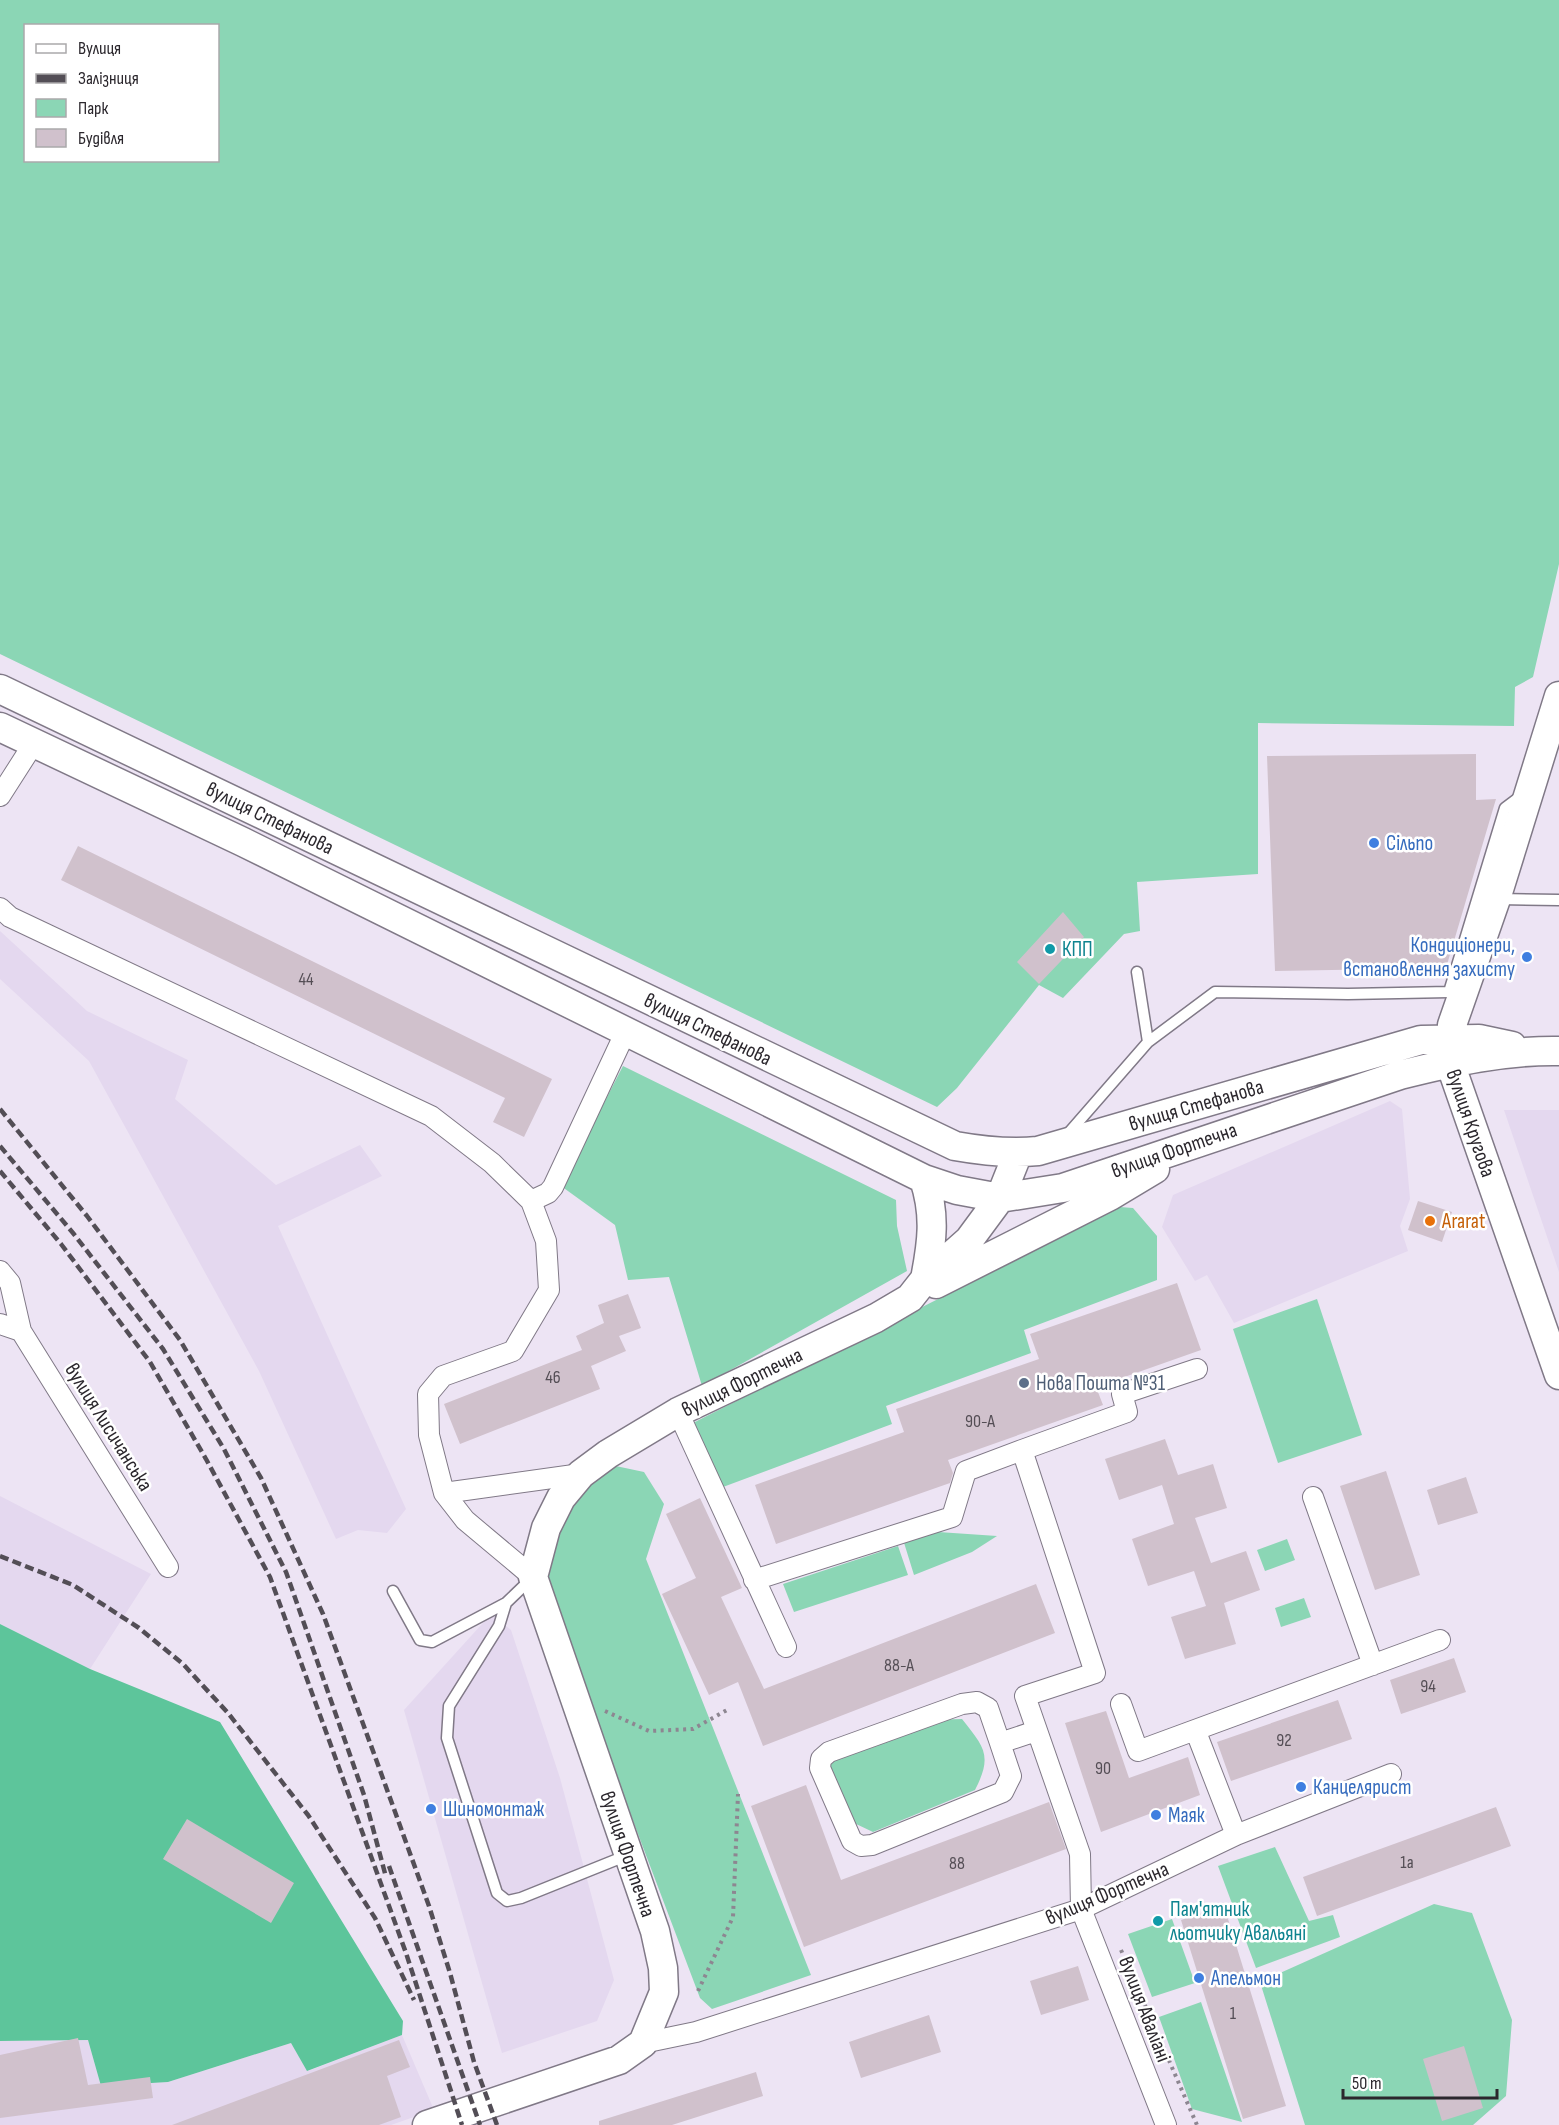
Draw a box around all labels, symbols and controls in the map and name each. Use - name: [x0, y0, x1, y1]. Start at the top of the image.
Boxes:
- legend: [24, 24, 219, 162]
- text: Вулиця: [78, 38, 121, 59]
- text: Залізниця: [78, 68, 139, 89]
- text: Парк: [78, 98, 109, 119]
- text: Будівля: [78, 128, 124, 149]
- street label: вулиця Стефанова: [202, 777, 338, 860]
- place label: Сільпо: [1386, 831, 1433, 856]
- marker: Сільпо: [1367, 836, 1381, 850]
- place label: Кондиціонери, встановлення захисту: [1343, 933, 1515, 982]
- place label: КПП: [1062, 937, 1093, 962]
- marker: КПП: [1043, 942, 1057, 956]
- marker: Кондиціонери, встановлення захисту: [1520, 950, 1534, 964]
- house number: 44: [298, 969, 314, 990]
- street label: вулиця Стефанова: [640, 988, 776, 1071]
- street label: вулиця Кругова: [1440, 1066, 1501, 1180]
- street label: вулиця Стефанова: [1126, 1074, 1266, 1137]
- street label: вулиця Фортечна: [1108, 1117, 1240, 1184]
- place label: Ararat: [1441, 1209, 1485, 1234]
- marker: Ararat: [1423, 1214, 1437, 1228]
- street label: вулиця Фортечна: [678, 1342, 807, 1422]
- street label: вулиця Лисичанська: [59, 1359, 158, 1496]
- house number: 46: [545, 1367, 561, 1388]
- place label: Нова Пошта №31: [1036, 1371, 1166, 1396]
- marker: Нова Пошта №31: [1017, 1376, 1031, 1390]
- house number: 90-А: [965, 1411, 995, 1432]
- house number: 88-А: [884, 1655, 914, 1676]
- house number: 94: [1420, 1676, 1436, 1697]
- house number: 92: [1276, 1730, 1292, 1751]
- house number: 90: [1095, 1758, 1111, 1779]
- place label: Канцелярист: [1313, 1775, 1411, 1800]
- marker: Канцелярист: [1294, 1780, 1308, 1794]
- street label: вулиця Фортечна: [594, 1788, 661, 1920]
- place label: Шиномонтаж: [443, 1797, 545, 1822]
- marker: Шиномонтаж: [424, 1802, 438, 1816]
- place label: Маяк: [1168, 1803, 1205, 1828]
- marker: Маяк: [1149, 1808, 1163, 1822]
- house number: 1а: [1400, 1852, 1414, 1873]
- house number: 88: [949, 1853, 965, 1874]
- street label: вулиця Фортечна: [1042, 1856, 1172, 1931]
- place label: Пам'ятник льотчику Авальяні: [1170, 1897, 1306, 1946]
- marker: Пам'ятник льотчику Авальяні: [1151, 1914, 1165, 1928]
- street label: вулиця Аваліані: [1113, 1953, 1176, 2065]
- place label: Апельмон: [1210, 1966, 1281, 1991]
- marker: Апельмон: [1192, 1971, 1206, 1985]
- house number: 1: [1230, 2003, 1237, 2024]
- scale bar: [1343, 2062, 1498, 2100]
- text: 50 m: [1352, 2073, 1382, 2094]

